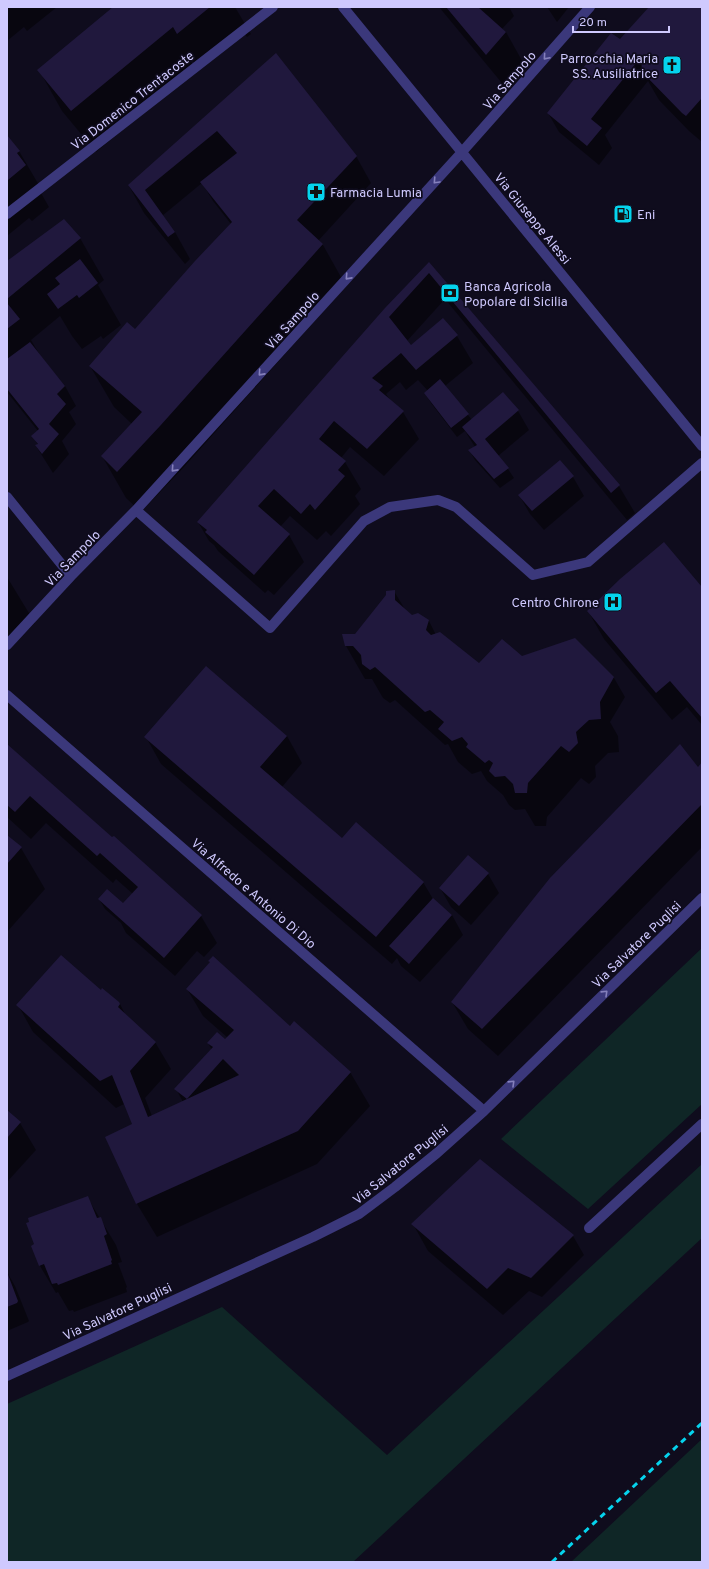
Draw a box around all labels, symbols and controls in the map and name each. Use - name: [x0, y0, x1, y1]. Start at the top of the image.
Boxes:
- scale bar: [573, 8, 669, 34]
- text: 20 m: [579, 15, 607, 31]
- street label: Via Sampolo: [480, 48, 541, 114]
- street label: Via Domenico Trentacoste: [69, 49, 198, 155]
- place label: Parrocchia Maria SS. Ausiliatrice: [560, 52, 658, 83]
- one-way arrow: [543, 53, 550, 60]
- church icon: Parrocchia Maria SS. Ausiliatrice: [661, 54, 683, 76]
- street label: Via Giuseppe Alessi: [490, 170, 573, 268]
- one-way arrow: [433, 176, 440, 184]
- pharmacy icon: Farmacia Lumia: [305, 181, 327, 203]
- place label: Farmacia Lumia: [330, 186, 422, 202]
- fuel station icon: Eni: [612, 203, 634, 225]
- place label: Eni: [637, 208, 655, 224]
- one-way arrow: [345, 272, 353, 280]
- place label: Banca Agricola Popolare di Sicilia: [464, 280, 568, 311]
- bank icon: Banca Agricola Popolare di Sicilia: [439, 282, 461, 304]
- street label: Via Sampolo: [263, 289, 324, 354]
- one-way arrow: [258, 368, 266, 376]
- one-way arrow: [171, 465, 178, 472]
- street label: Via Sampolo: [42, 528, 105, 591]
- hospital icon: Centro Chirone: [602, 591, 624, 613]
- place label: Centro Chirone: [511, 596, 599, 612]
- street label: Via Alfredo e Antonio Di Dio: [187, 836, 318, 953]
- street label: Via Salvatore Puglisi: [589, 899, 685, 992]
- one-way arrow: [600, 990, 608, 998]
- one-way arrow: [507, 1081, 515, 1088]
- street label: Via Salvatore Puglisi: [350, 1122, 452, 1209]
- street label: Via Salvatore Puglisi: [61, 1281, 175, 1345]

